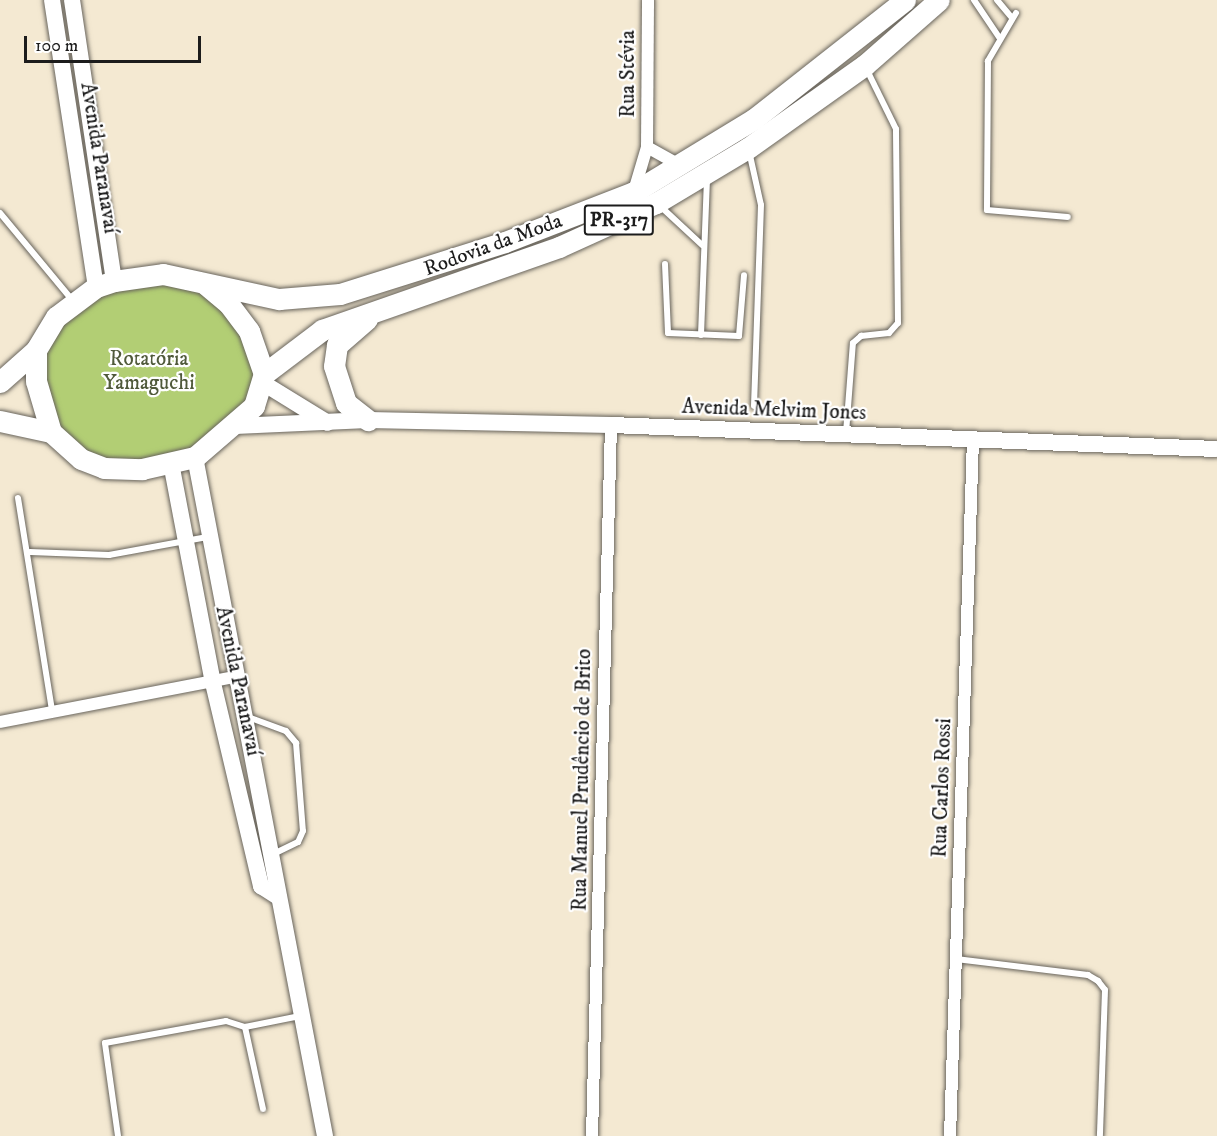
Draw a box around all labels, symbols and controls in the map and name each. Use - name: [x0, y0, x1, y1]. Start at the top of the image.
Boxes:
- scale bar: [27, 24, 204, 62]
- street label: Rua Stévia: [615, 30, 641, 118]
- text: 100 m: [35, 35, 78, 57]
- street label: Avenida Paranavaí: [75, 81, 123, 235]
- road number: PR-317: [583, 203, 655, 237]
- street label: Rodovia da Moda: [420, 208, 566, 282]
- park label: Rotatória Yamaguchi: [103, 346, 195, 396]
- street label: Avenida Melvim Jones: [681, 394, 867, 426]
- street label: Avenida Paranavaí: [210, 604, 266, 758]
- street label: Rua Manuel Prudêncio de Brito: [567, 649, 597, 911]
- street label: Rua Carlos Rossi: [927, 718, 957, 858]

